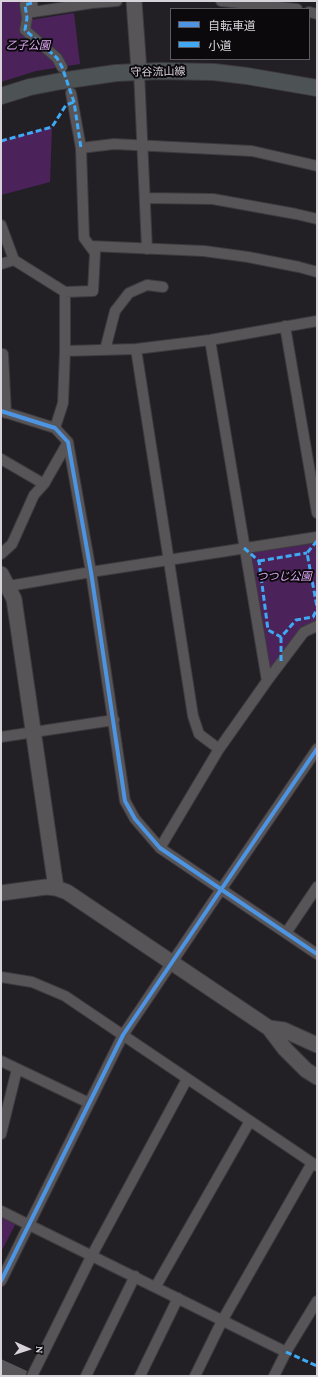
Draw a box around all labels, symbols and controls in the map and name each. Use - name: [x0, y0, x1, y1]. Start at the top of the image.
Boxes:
- legend: [170, 8, 310, 60]
- text: 自転車道: [208, 19, 256, 33]
- park label: 乙子公園: [6, 39, 50, 53]
- text: 小道: [208, 39, 232, 53]
- street label: 守谷流山線: [130, 65, 186, 79]
- park label: つつじ公園: [257, 570, 311, 584]
- north arrow: [8, 1329, 48, 1369]
- text: N: [34, 1346, 46, 1354]

